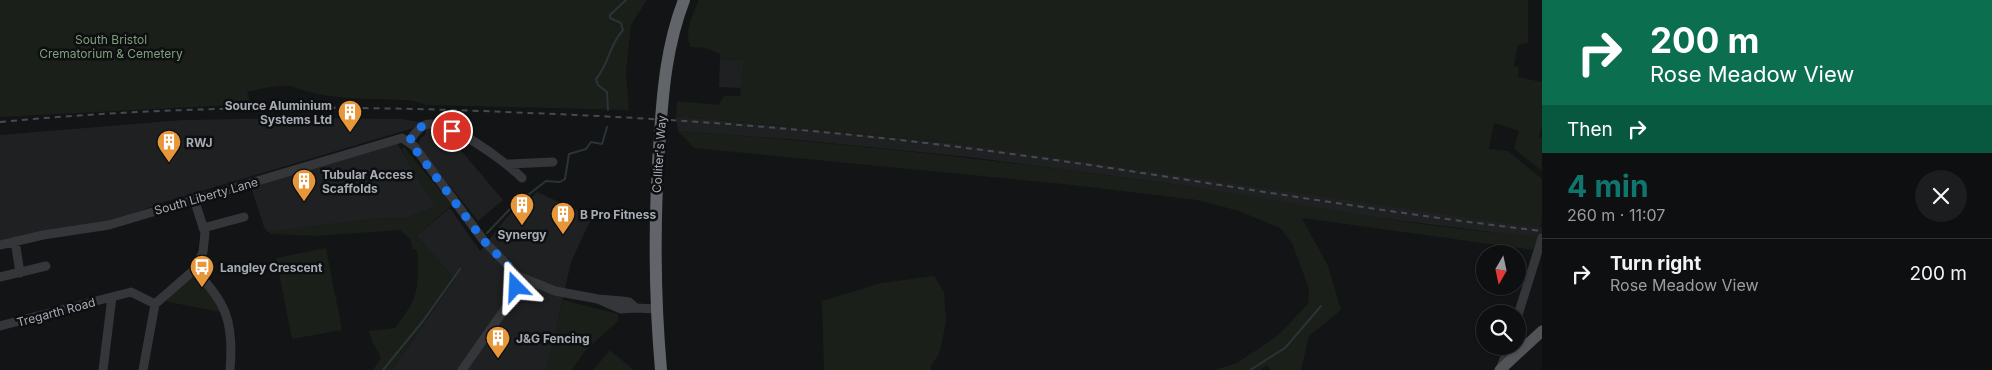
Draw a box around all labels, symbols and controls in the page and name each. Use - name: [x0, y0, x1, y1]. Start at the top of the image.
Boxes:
- text: 200 m: [1650, 19, 1759, 61]
- icon: right: [1567, 20, 1632, 85]
- park label: South Bristol Crematorium & Cemetery: [39, 32, 183, 61]
- text: Rose Meadow View: [1650, 61, 1854, 87]
- place label: Source Aluminium Systems Ltd: [225, 98, 332, 127]
- building icon: Source Aluminium Systems Ltd: [337, 99, 363, 133]
- pin: [431, 110, 473, 152]
- street label: Colliter's Way: [649, 114, 669, 193]
- icon: right: [1623, 115, 1651, 143]
- icon: arrive: [438, 117, 466, 145]
- text: Then: [1567, 118, 1613, 141]
- building icon: RWJ: [156, 129, 182, 163]
- place label: RWJ: [186, 135, 213, 150]
- place label: Tubular Access Scaffolds: [322, 167, 413, 196]
- building icon: Tubular Access Scaffolds: [291, 168, 317, 202]
- text: 4 min: [1567, 168, 1649, 204]
- button: close: [1915, 170, 1967, 222]
- street label: South Liberty Lane: [152, 174, 260, 218]
- building icon: Synergy: [509, 192, 535, 226]
- building icon: B Pro Fitness: [550, 201, 576, 235]
- text: 260 m · 11:07: [1567, 205, 1665, 225]
- place label: B Pro Fitness: [580, 207, 656, 222]
- place label: Synergy: [497, 227, 547, 242]
- north arrow: [1476, 245, 1526, 295]
- map controls: [1476, 245, 1526, 355]
- text: Turn right: [1610, 252, 1701, 275]
- bus stop icon: Langley Crescent: [189, 254, 215, 288]
- place label: Langley Crescent: [220, 260, 323, 275]
- position arrow: [489, 260, 541, 312]
- icon: right: [1567, 260, 1595, 288]
- text: 200 m: [1909, 262, 1967, 285]
- text: Rose Meadow View: [1610, 275, 1759, 295]
- street label: Tregarth Road: [15, 294, 97, 330]
- button: search: [1476, 305, 1526, 355]
- building icon: J&G Fencing: [485, 325, 511, 359]
- place label: J&G Fencing: [516, 331, 590, 346]

